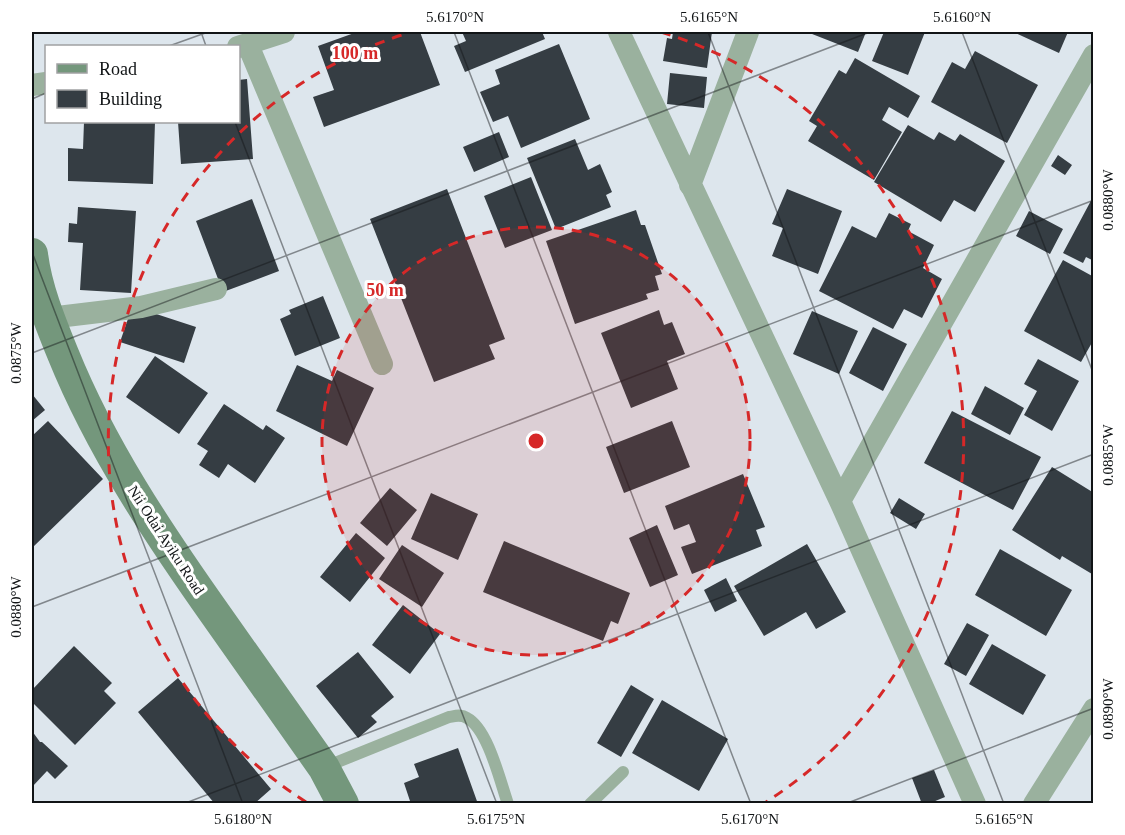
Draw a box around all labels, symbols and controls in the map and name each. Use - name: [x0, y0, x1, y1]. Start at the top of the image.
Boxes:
- text: 5.6170°N: [426, 9, 484, 25]
- text: 5.6165°N: [680, 9, 738, 25]
- text: 5.6160°N: [933, 9, 991, 25]
- text: 100 m: [332, 43, 378, 63]
- legend: [45, 45, 240, 123]
- text: Road: [99, 59, 137, 79]
- text: Building: [99, 89, 162, 109]
- text: 0.0880°W: [1100, 168, 1116, 231]
- text: 50 m: [366, 280, 404, 300]
- text: 0.0875°W: [8, 321, 24, 384]
- text: 0.0885°W: [1100, 423, 1116, 486]
- centre of rings: [526, 431, 546, 451]
- street label: Nii Odai Ayiku Road: [125, 483, 207, 598]
- text: 0.0880°W: [8, 575, 24, 638]
- text: 0.0890°W: [1100, 677, 1116, 740]
- text: 5.6180°N: [214, 811, 272, 827]
- text: 5.6175°N: [467, 811, 525, 827]
- text: 5.6170°N: [721, 811, 779, 827]
- text: 5.6165°N: [975, 811, 1033, 827]

